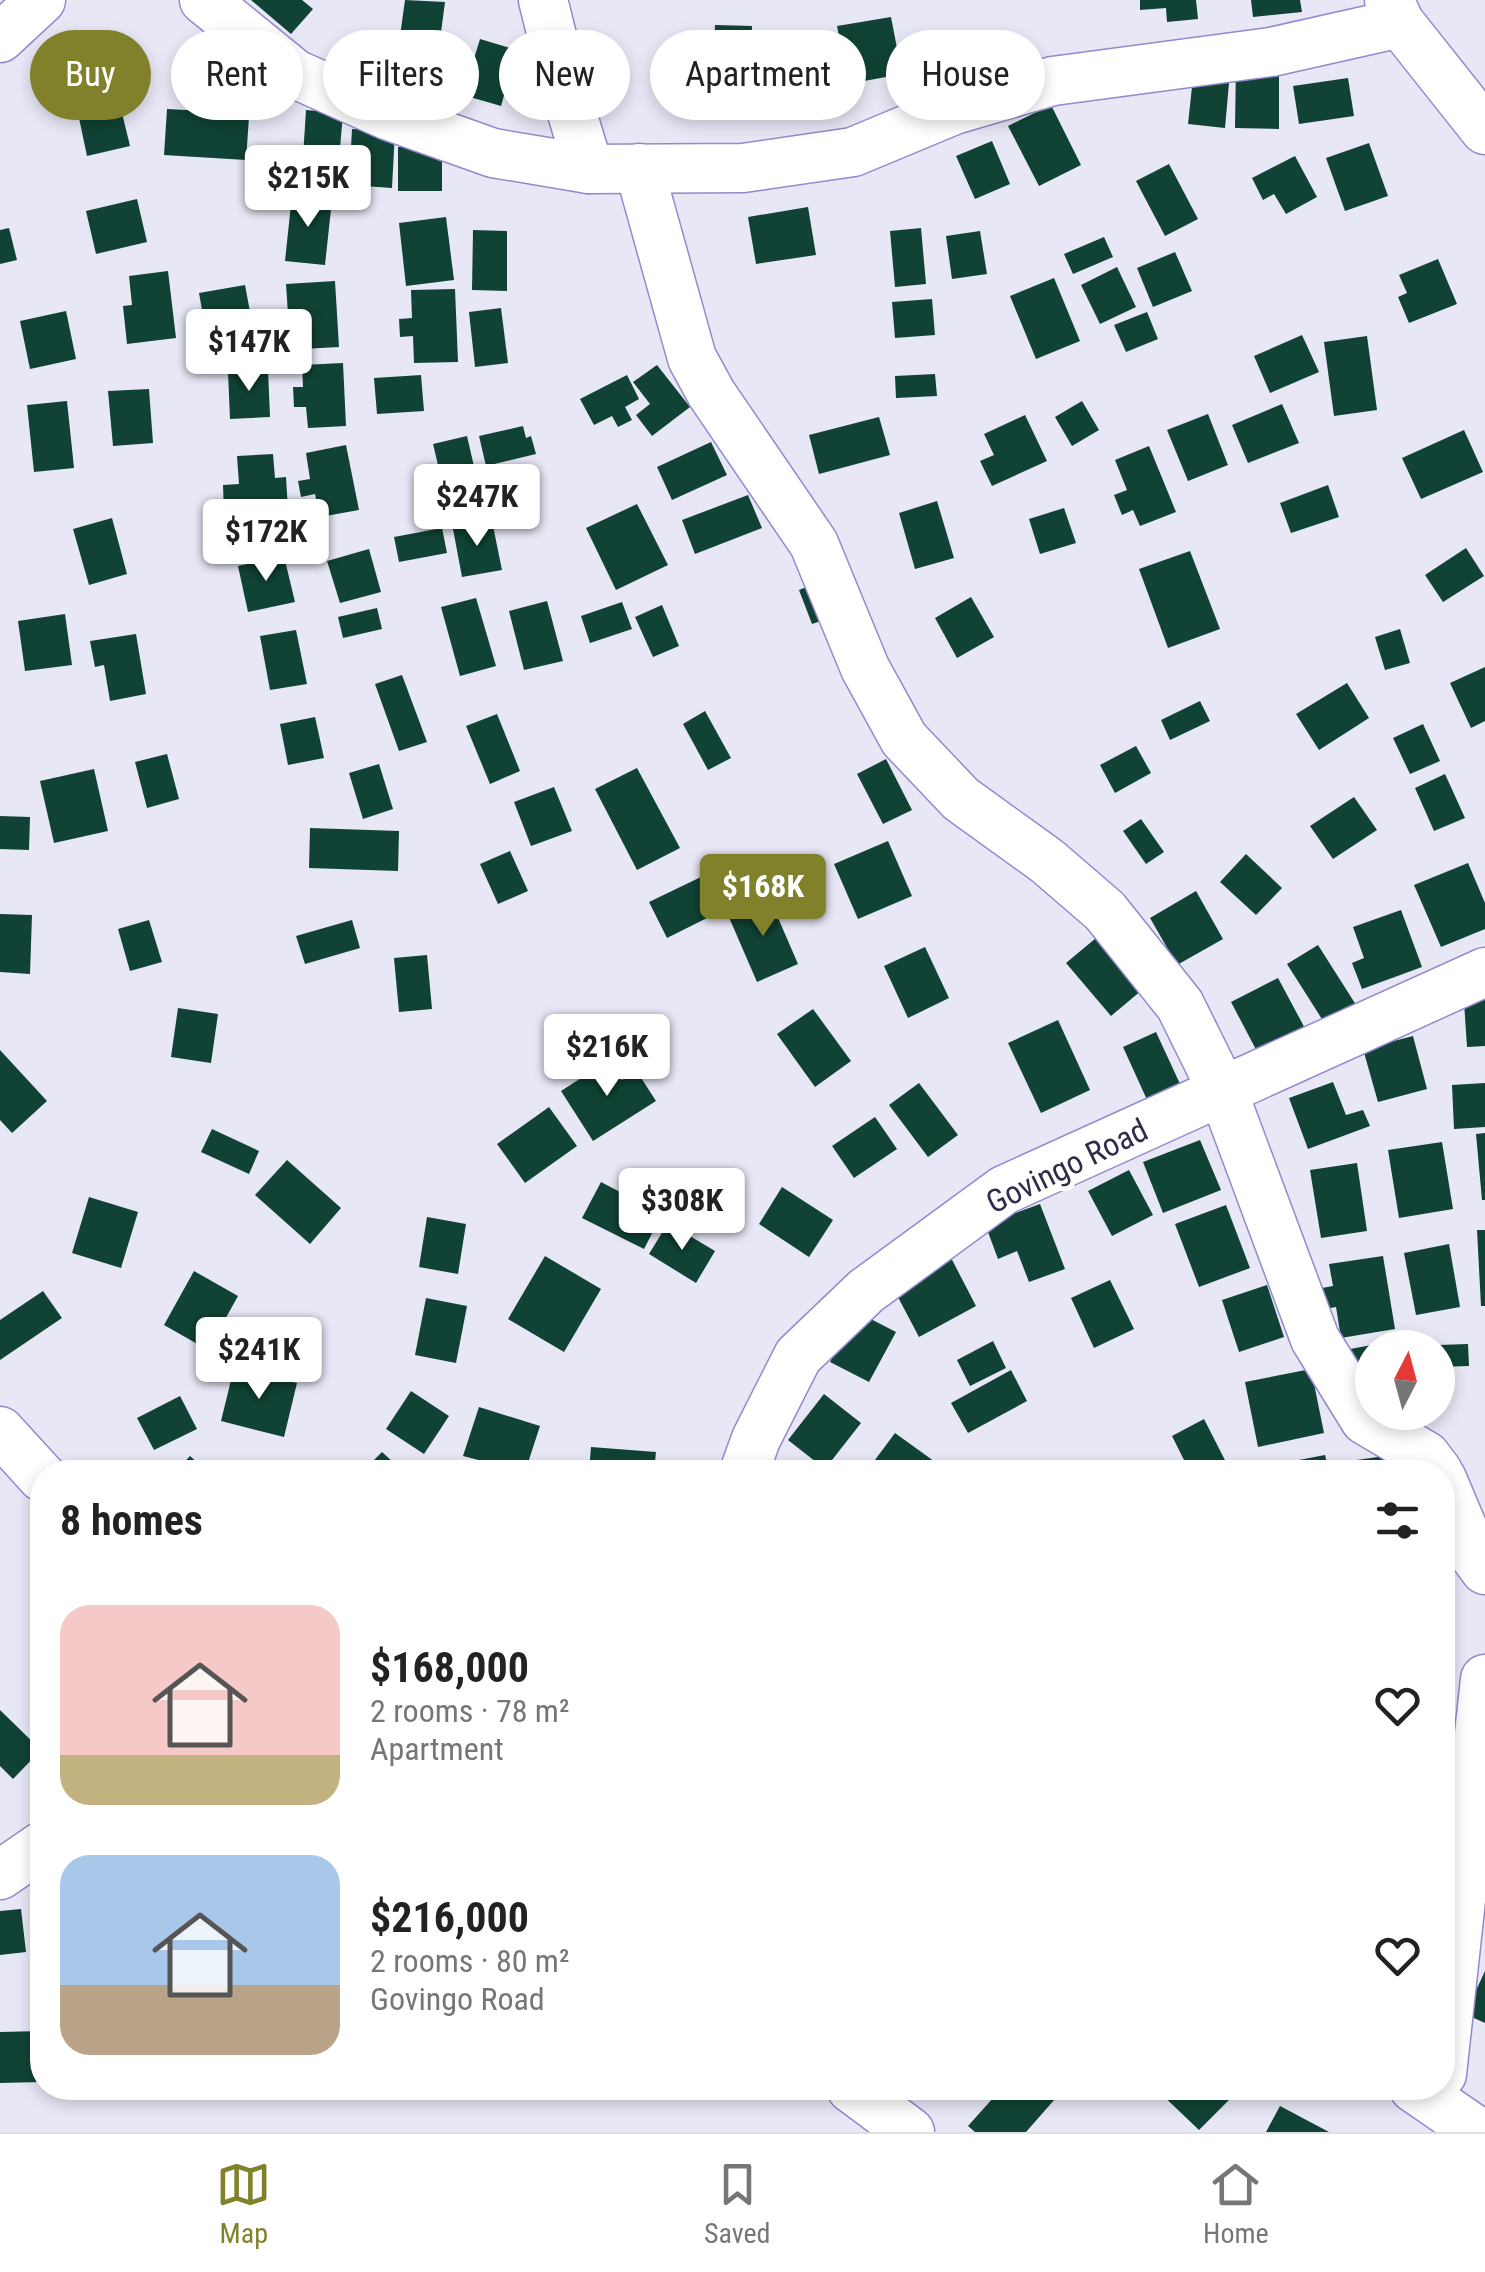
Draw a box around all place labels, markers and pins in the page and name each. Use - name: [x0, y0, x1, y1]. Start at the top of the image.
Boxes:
- pin: $215K: [238, 145, 378, 230]
- pin: $147K: [179, 309, 319, 394]
- pin: $247K: [407, 464, 547, 549]
- pin: $172K: [196, 499, 336, 584]
- pin: $168K: [693, 854, 833, 939]
- pin: $216K: [537, 1014, 677, 1099]
- pin: $308K: [612, 1168, 752, 1253]
- pin: $241K: [189, 1317, 329, 1402]

